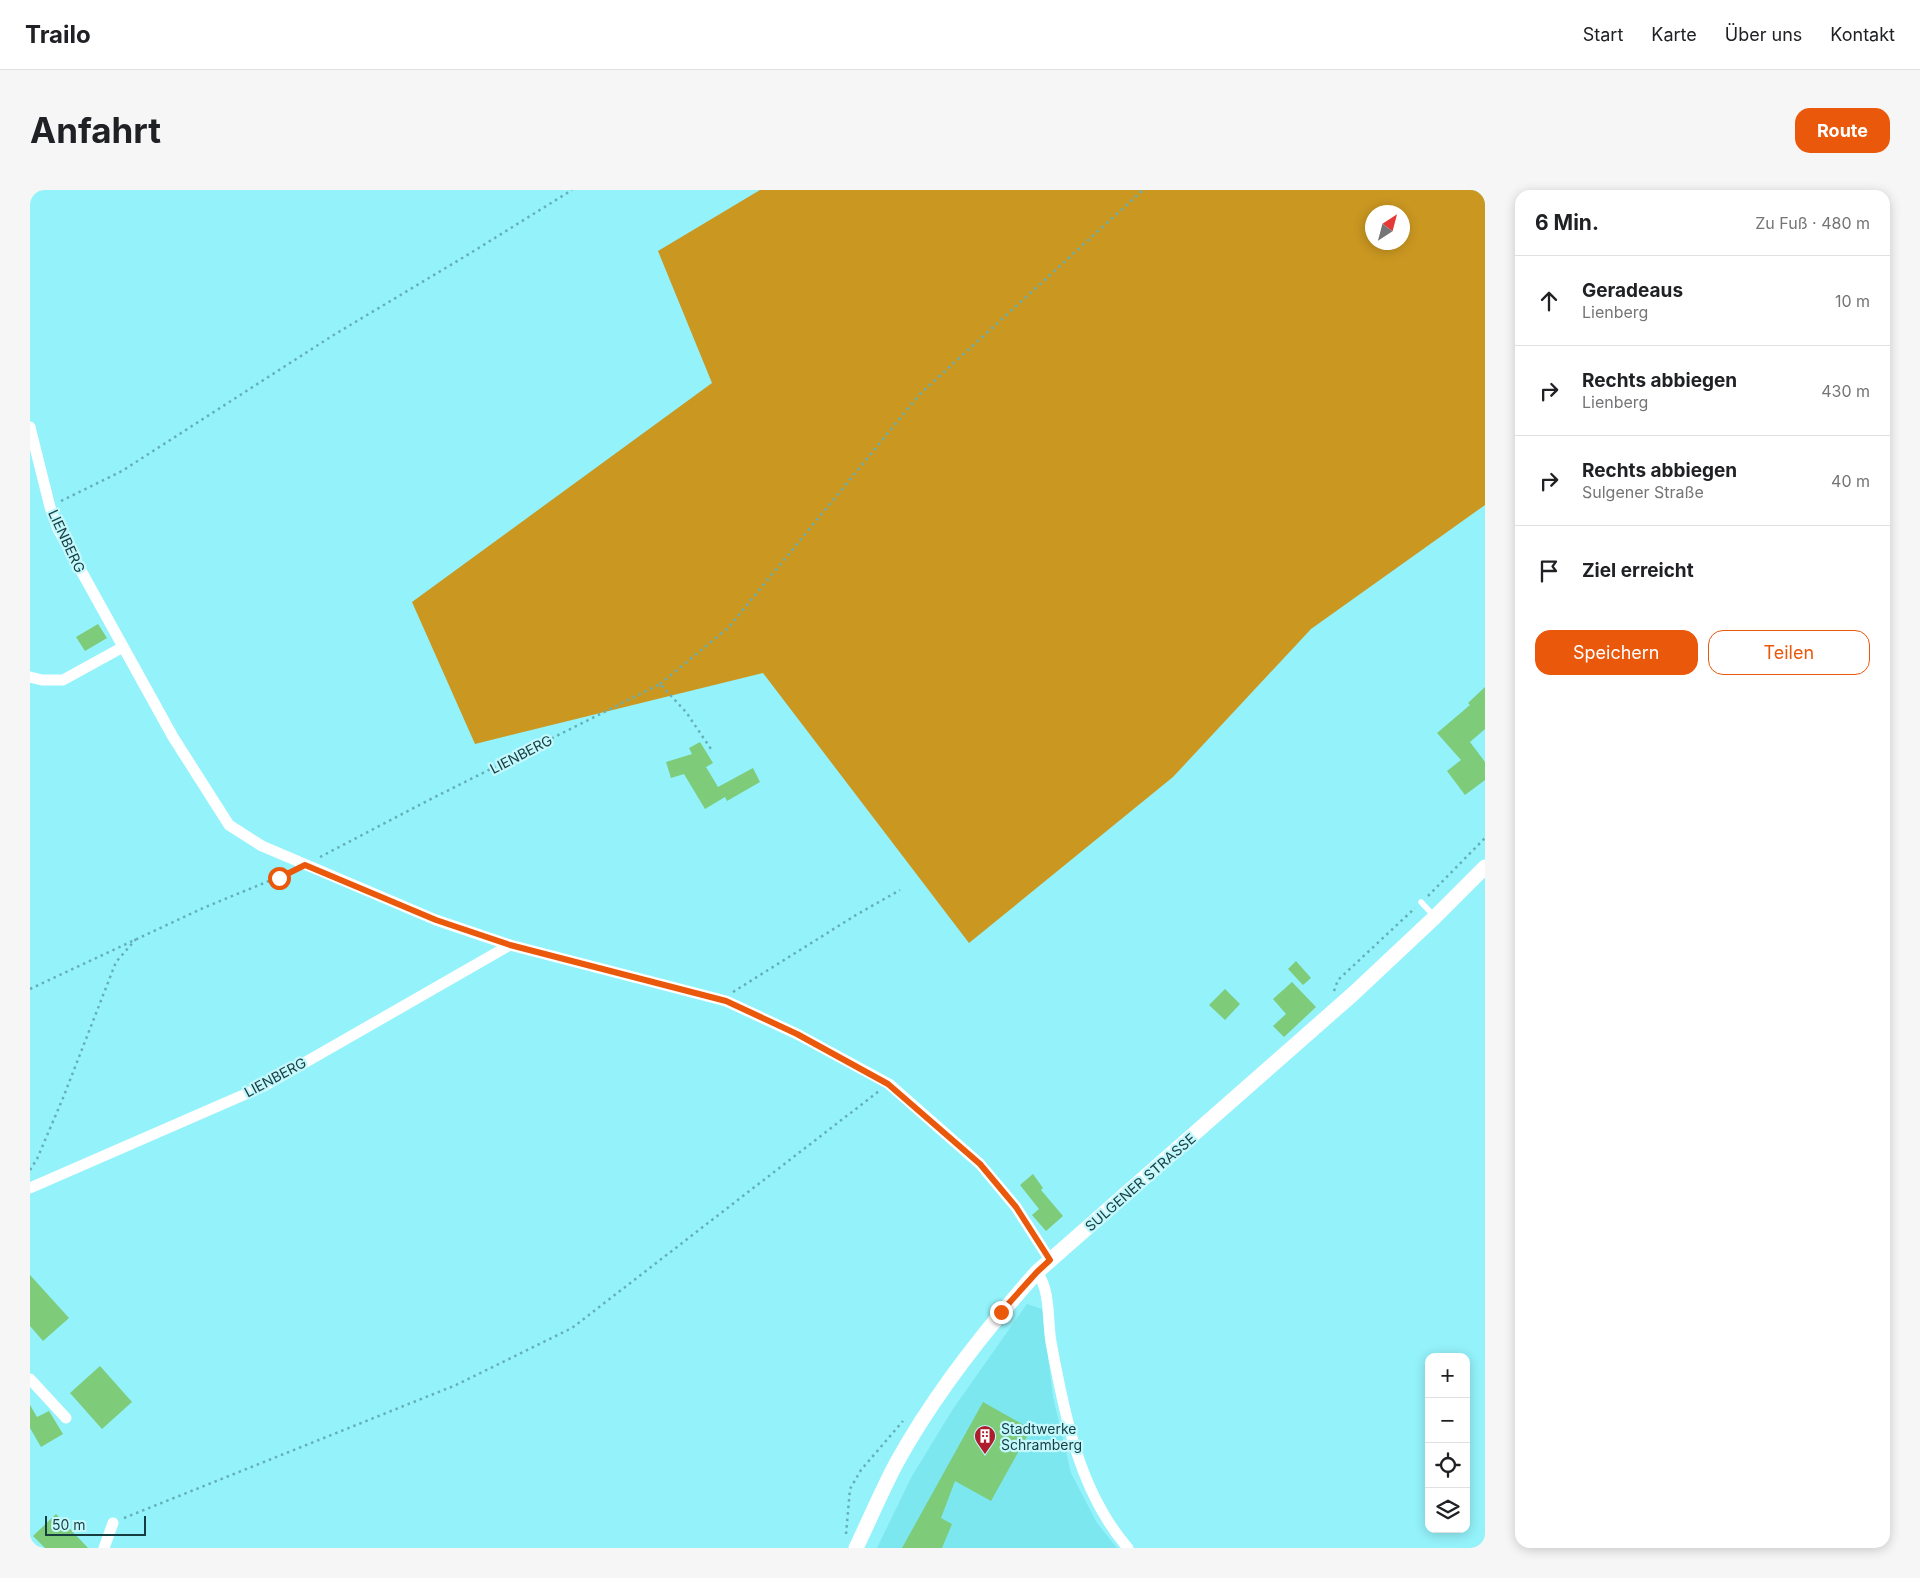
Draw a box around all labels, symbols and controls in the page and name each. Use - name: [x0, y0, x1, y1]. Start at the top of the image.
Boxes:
- text: Trailo: [25, 20, 91, 49]
- text: Start: [1583, 24, 1623, 45]
- text: Karte: [1651, 24, 1697, 45]
- text: Über uns: [1725, 24, 1802, 45]
- text: Kontakt: [1830, 24, 1895, 45]
- button: Route: [1795, 108, 1890, 153]
- text: Anfahrt: [30, 109, 161, 151]
- north arrow: [1365, 205, 1410, 250]
- text: 6 Min.: [1535, 210, 1599, 235]
- text: Zu Fuß · 480 m: [1755, 213, 1870, 233]
- text: Geradeaus: [1582, 279, 1683, 302]
- icon: ahead: [1535, 287, 1563, 315]
- text: 10 m: [1835, 291, 1870, 311]
- text: Lienberg: [1582, 302, 1648, 322]
- text: Rechts abbiegen: [1582, 369, 1737, 392]
- icon: right: [1535, 377, 1563, 405]
- text: 430 m: [1821, 381, 1870, 401]
- text: Lienberg: [1582, 392, 1648, 412]
- text: Rechts abbiegen: [1582, 459, 1737, 482]
- icon: right: [1535, 467, 1563, 495]
- text: 40 m: [1831, 471, 1870, 491]
- text: Sulgener Straße: [1582, 482, 1704, 502]
- street label: LIENBERG: [45, 507, 89, 575]
- icon: arrive: [1535, 557, 1563, 585]
- text: Ziel erreicht: [1582, 559, 1694, 582]
- button: Speichern: [1535, 630, 1698, 675]
- button: Teilen: [1708, 630, 1870, 675]
- street label: LIENBERG: [487, 731, 555, 777]
- route start: [268, 867, 291, 890]
- street label: LIENBERG: [241, 1054, 309, 1100]
- street label: SULGENER STRASSE: [1081, 1129, 1199, 1235]
- route end: [990, 1301, 1013, 1324]
- map controls: [1425, 1353, 1470, 1533]
- button: +: [1425, 1353, 1470, 1398]
- button: −: [1425, 1398, 1470, 1443]
- place label: Stadtwerke Schramberg: [1001, 1420, 1082, 1453]
- building icon: Stadtwerke Schramberg: [973, 1424, 997, 1455]
- button: locate: [1425, 1443, 1470, 1488]
- button: layers: [1425, 1488, 1470, 1533]
- scale bar: [45, 1513, 146, 1536]
- text: 50 m: [52, 1516, 86, 1533]

